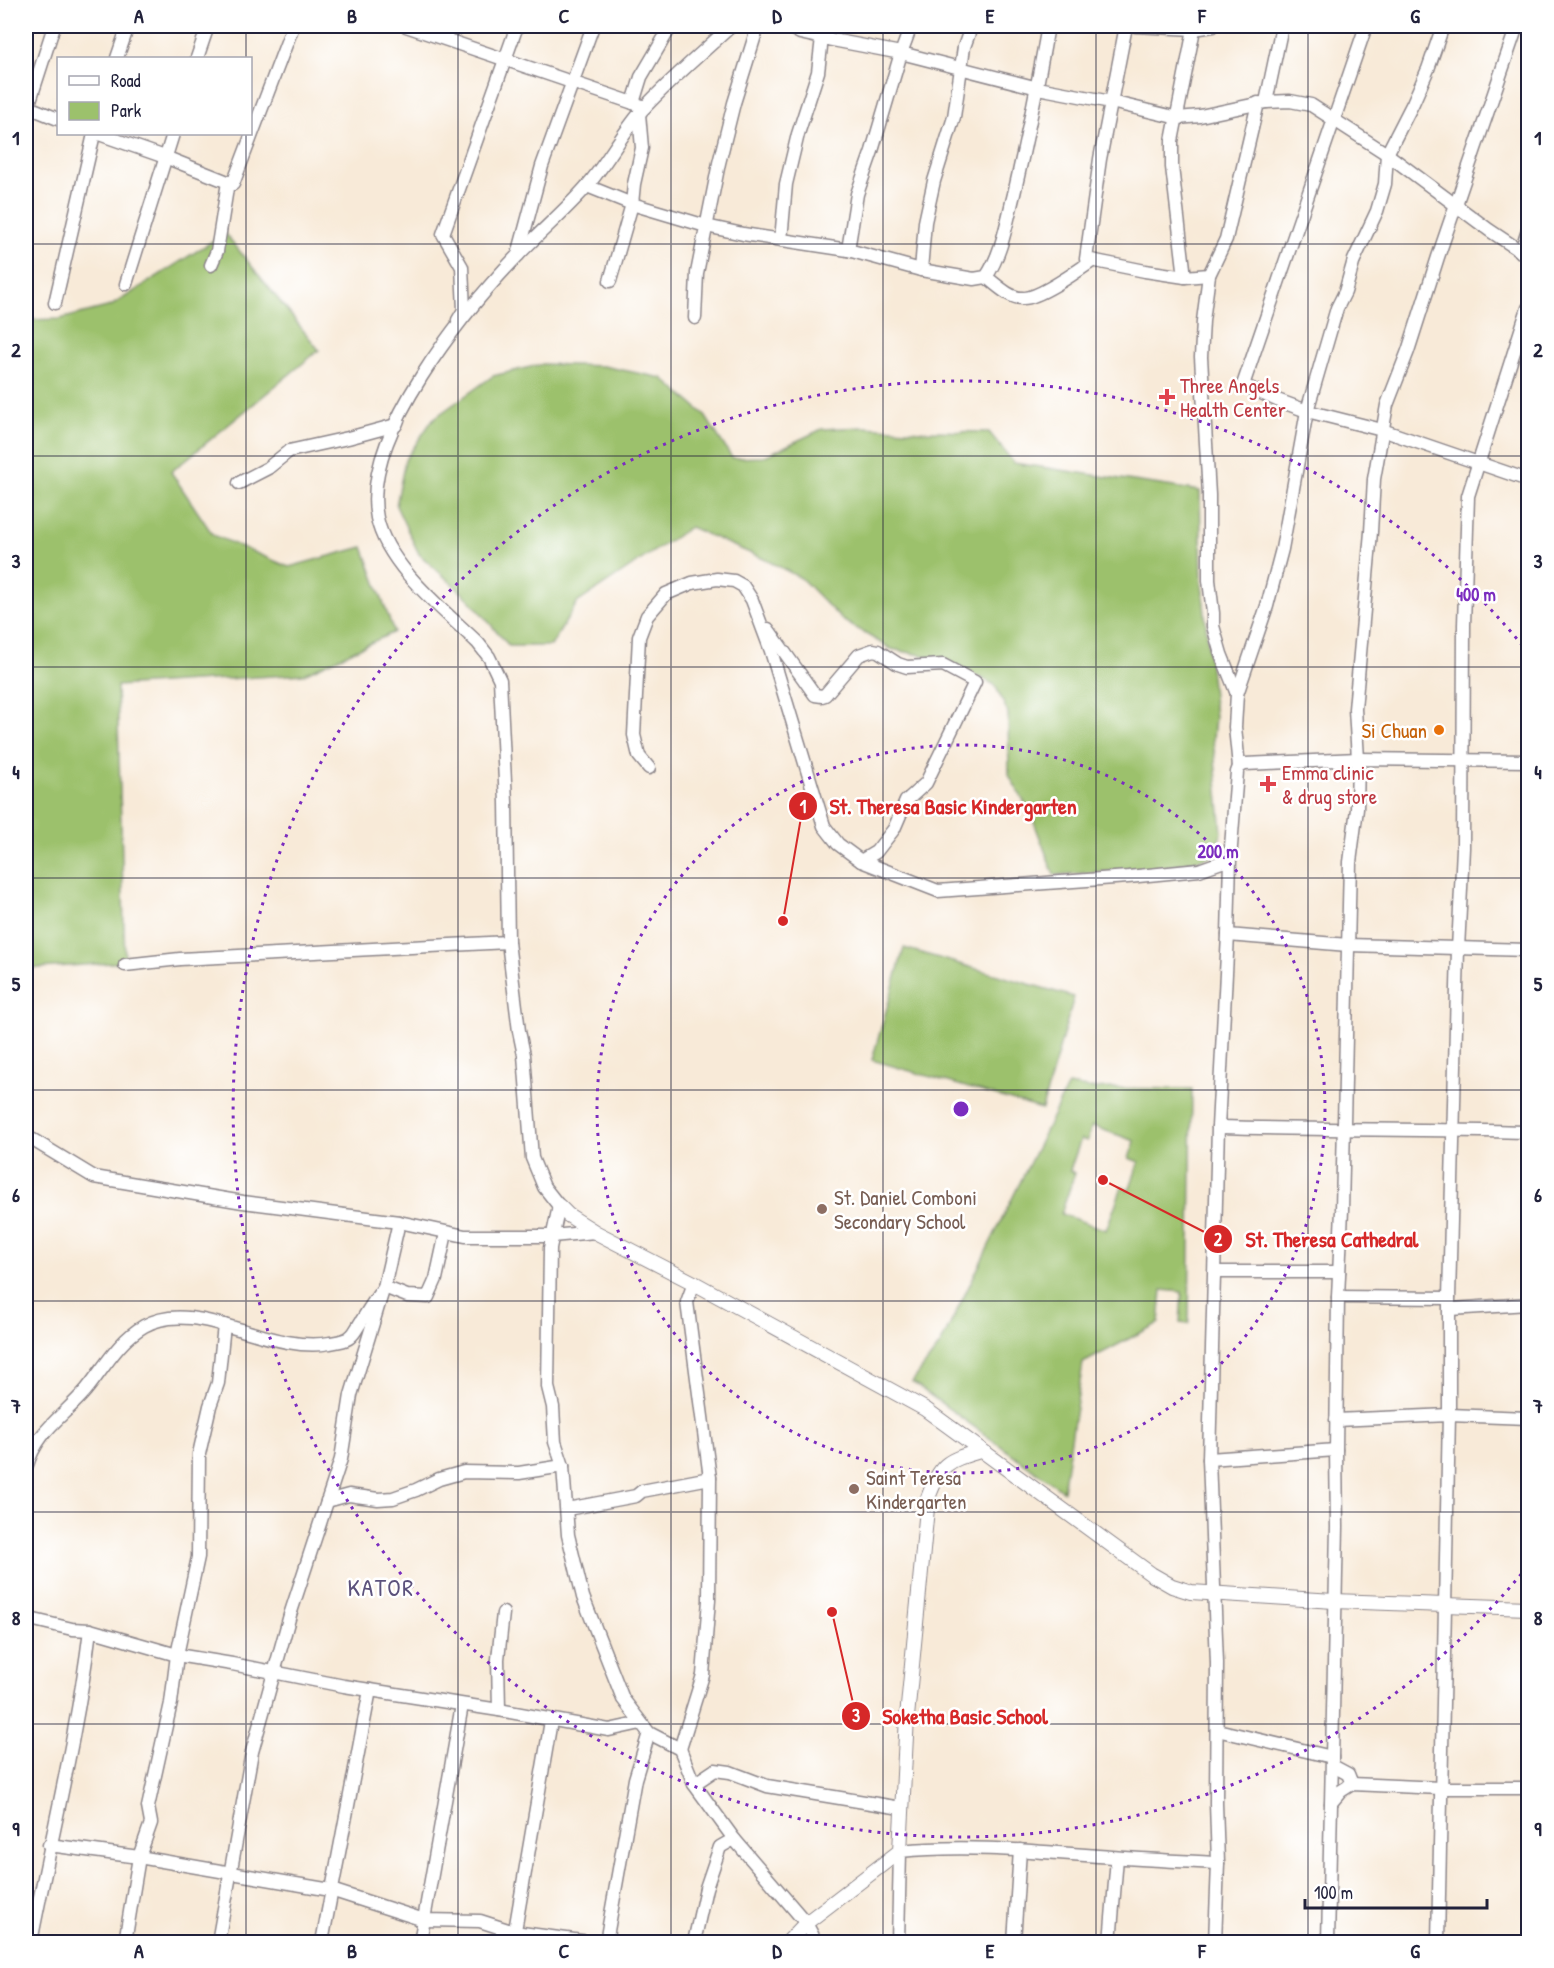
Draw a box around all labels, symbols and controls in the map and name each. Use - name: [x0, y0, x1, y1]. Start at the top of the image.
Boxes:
- text: A: [134, 2, 144, 29]
- text: B: [347, 2, 357, 29]
- text: C: [559, 2, 570, 29]
- text: D: [772, 2, 782, 29]
- text: E: [986, 2, 995, 29]
- text: F: [1197, 2, 1207, 29]
- text: G: [1410, 2, 1420, 29]
- legend: [57, 57, 252, 135]
- text: Road: [111, 68, 141, 93]
- text: Park: [111, 98, 142, 123]
- text: 1: [12, 124, 20, 151]
- text: 1: [1534, 124, 1542, 151]
- text: 2: [11, 336, 21, 363]
- text: 2: [1533, 336, 1543, 363]
- place label: Three Angels Health Center: [1180, 371, 1286, 424]
- marker: Three Angels Health Center: [1158, 388, 1176, 406]
- text: 3: [12, 547, 21, 574]
- text: 3: [1534, 547, 1543, 574]
- text: 400 m: [1456, 582, 1496, 607]
- place label: Si Chuan: [1361, 716, 1427, 745]
- marker: Si Chuan: [1432, 723, 1446, 737]
- text: 4: [12, 758, 20, 785]
- place label: Emma clinic & drug store: [1282, 758, 1377, 811]
- text: 4: [1534, 758, 1542, 785]
- marker: Emma clinic & drug store: [1259, 775, 1277, 793]
- callout: St. Theresa Basic Kindergarten: [788, 786, 1089, 826]
- text: St. Theresa Basic Kindergarten: [829, 791, 1077, 822]
- text: 1: [800, 794, 807, 819]
- text: 200 m: [1198, 839, 1238, 864]
- text: 5: [12, 970, 21, 997]
- text: 5: [1534, 970, 1543, 997]
- centre of rings: [951, 1099, 971, 1119]
- text: 6: [12, 1181, 20, 1208]
- text: 6: [1534, 1181, 1542, 1208]
- place label: St. Daniel Comboni Secondary School: [834, 1183, 977, 1236]
- marker: St. Daniel Comboni Secondary School: [815, 1202, 829, 1216]
- callout: St. Theresa Cathedral: [1203, 1219, 1430, 1259]
- text: St. Theresa Cathedral: [1246, 1224, 1420, 1254]
- text: 2: [1214, 1227, 1223, 1252]
- text: 7: [10, 1392, 21, 1419]
- text: 7: [1532, 1392, 1543, 1419]
- place label: Saint Teresa Kindergarten: [866, 1463, 967, 1516]
- marker: Saint Teresa Kindergarten: [847, 1482, 861, 1496]
- district label: KATOR: [347, 1571, 415, 1603]
- text: 8: [12, 1604, 21, 1631]
- text: 8: [1534, 1604, 1543, 1631]
- callout: Soketha Basic School: [841, 1696, 1060, 1736]
- text: Soketha Basic School: [882, 1701, 1049, 1731]
- text: 3: [852, 1703, 860, 1728]
- text: 9: [12, 1815, 20, 1842]
- text: 9: [1534, 1815, 1542, 1842]
- scale bar: [1305, 1872, 1486, 1910]
- text: 100 m: [1314, 1880, 1353, 1905]
- text: A: [134, 1937, 144, 1964]
- text: B: [347, 1937, 357, 1964]
- text: C: [559, 1937, 570, 1964]
- text: D: [772, 1937, 782, 1964]
- text: E: [986, 1937, 995, 1964]
- text: F: [1197, 1937, 1207, 1964]
- text: G: [1410, 1937, 1420, 1964]

